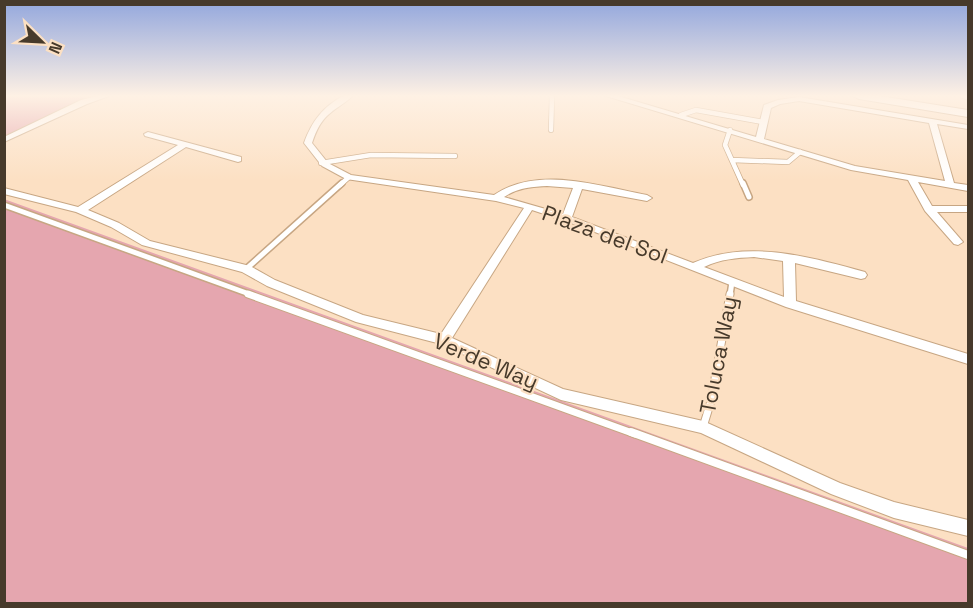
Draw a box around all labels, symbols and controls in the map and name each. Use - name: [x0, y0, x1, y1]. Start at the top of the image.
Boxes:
- north arrow: [12, 12, 72, 72]
- text: N: [43, 39, 67, 57]
- street label: Plaza del Sol: [538, 198, 672, 270]
- street label: Toluca Way: [693, 294, 743, 416]
- street label: Verde Way: [429, 326, 543, 396]

